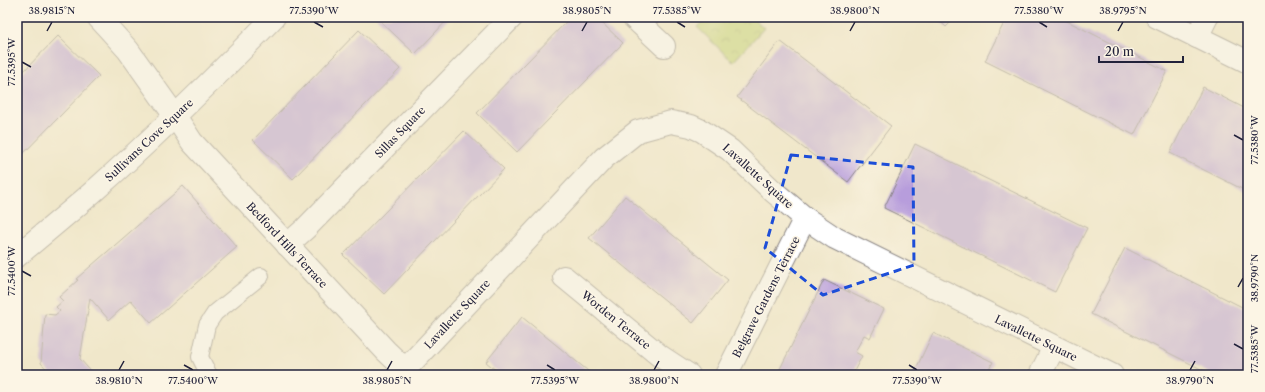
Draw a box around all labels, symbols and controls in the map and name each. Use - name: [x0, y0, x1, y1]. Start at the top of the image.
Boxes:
- text: 38.9815°N: [29, 4, 75, 17]
- text: 77.5390°W: [289, 4, 340, 17]
- text: 38.9805°N: [563, 4, 611, 17]
- text: 77.5385°W: [653, 4, 702, 17]
- text: 38.9800°N: [830, 4, 880, 17]
- text: 77.5380°W: [1014, 4, 1065, 17]
- text: 38.9795°N: [1099, 4, 1147, 17]
- text: 77.5395°W: [5, 37, 18, 86]
- scale bar: [1099, 38, 1183, 64]
- text: 20 m: [1105, 44, 1134, 59]
- street label: Sullivans Cove Square: [102, 96, 196, 184]
- street label: Sillas Square: [372, 103, 428, 161]
- text: 77.5380°W: [1248, 114, 1261, 165]
- street label: Lavallette Square: [720, 141, 796, 211]
- street label: Bedford Hills Terrace: [244, 199, 330, 291]
- street label: Belgrave Gardens Terrace: [729, 234, 803, 360]
- text: 77.5400°W: [5, 245, 18, 296]
- text: 38.9790°N: [1248, 254, 1261, 302]
- street label: Lavallette Square: [421, 276, 493, 352]
- street label: Worden Terrace: [578, 287, 653, 352]
- street label: Lavallette Square: [992, 312, 1080, 364]
- text: 77.5385°W: [1248, 324, 1261, 373]
- text: 38.9810°N: [95, 374, 143, 387]
- text: 77.5400°W: [168, 374, 219, 387]
- text: 38.9805°N: [363, 374, 411, 387]
- text: 77.5395°W: [531, 374, 580, 387]
- text: 38.9800°N: [629, 374, 679, 387]
- text: 77.5390°W: [892, 374, 943, 387]
- text: 38.9790°N: [1166, 374, 1214, 387]

